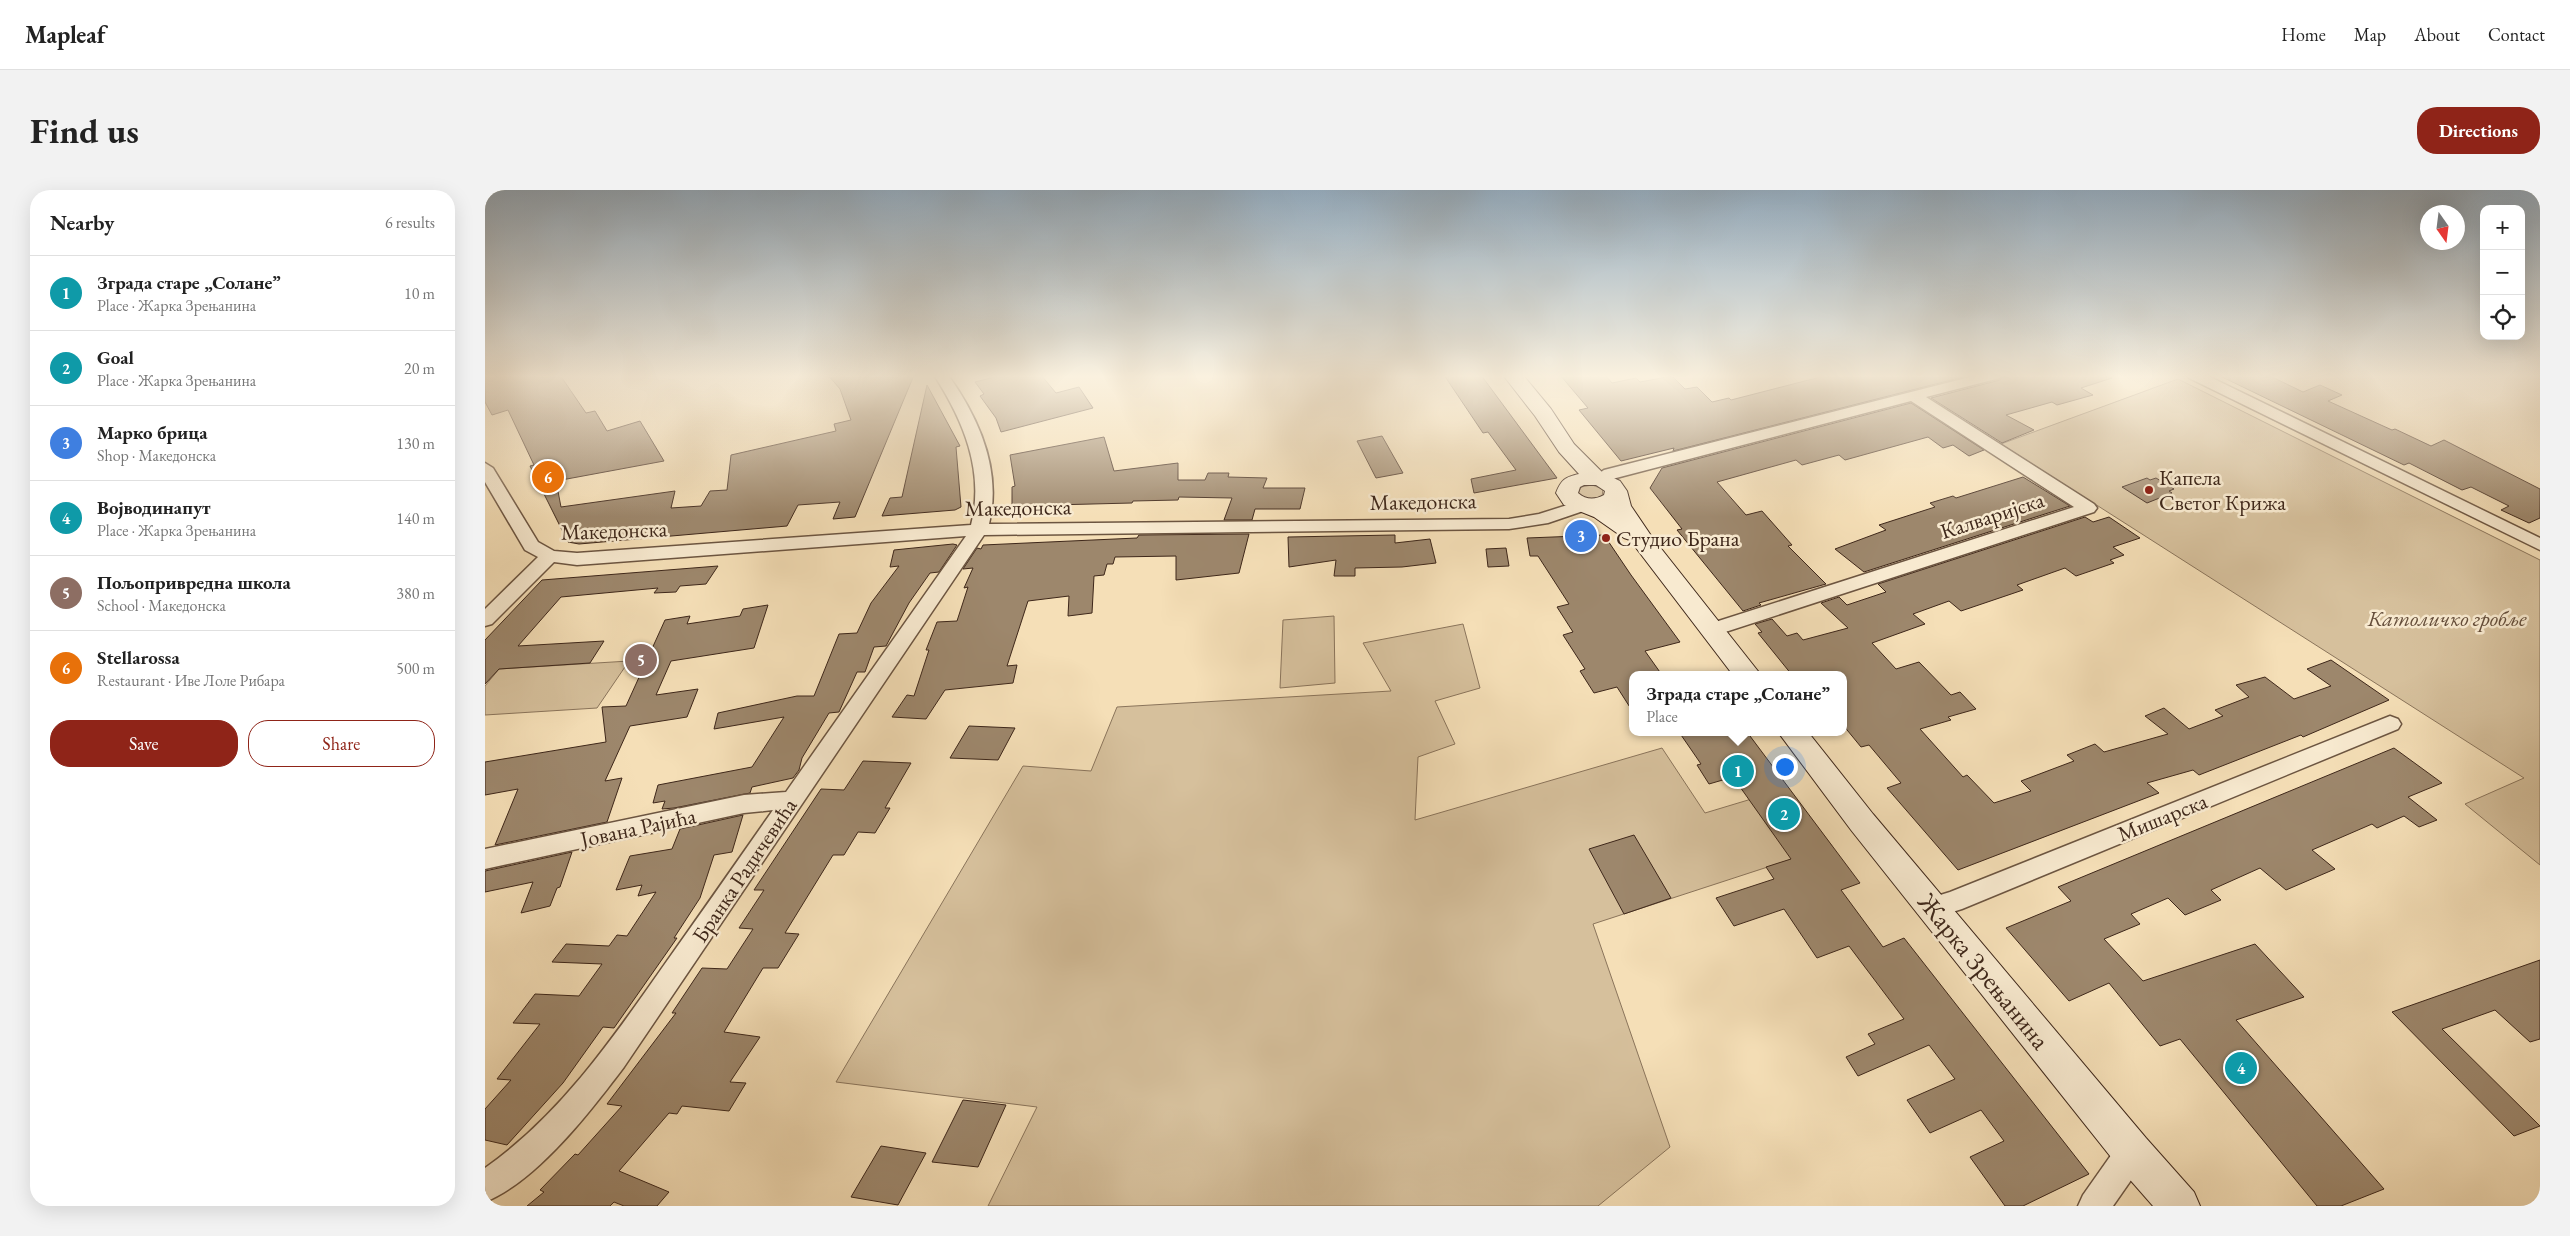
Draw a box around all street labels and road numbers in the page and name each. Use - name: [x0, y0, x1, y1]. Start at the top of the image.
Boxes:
- street label: Калваријска: [1937, 485, 2048, 546]
- street label: Македонска: [1369, 486, 1477, 517]
- street label: Македонска: [964, 492, 1072, 523]
- street label: Македонска: [560, 514, 668, 547]
- street label: Мишарска: [2113, 786, 2212, 849]
- street label: Бранка Радичевића: [685, 792, 804, 948]
- street label: Јована Рајића: [576, 801, 699, 854]
- street label: Жарка Зрењанина: [1910, 885, 2058, 1057]

